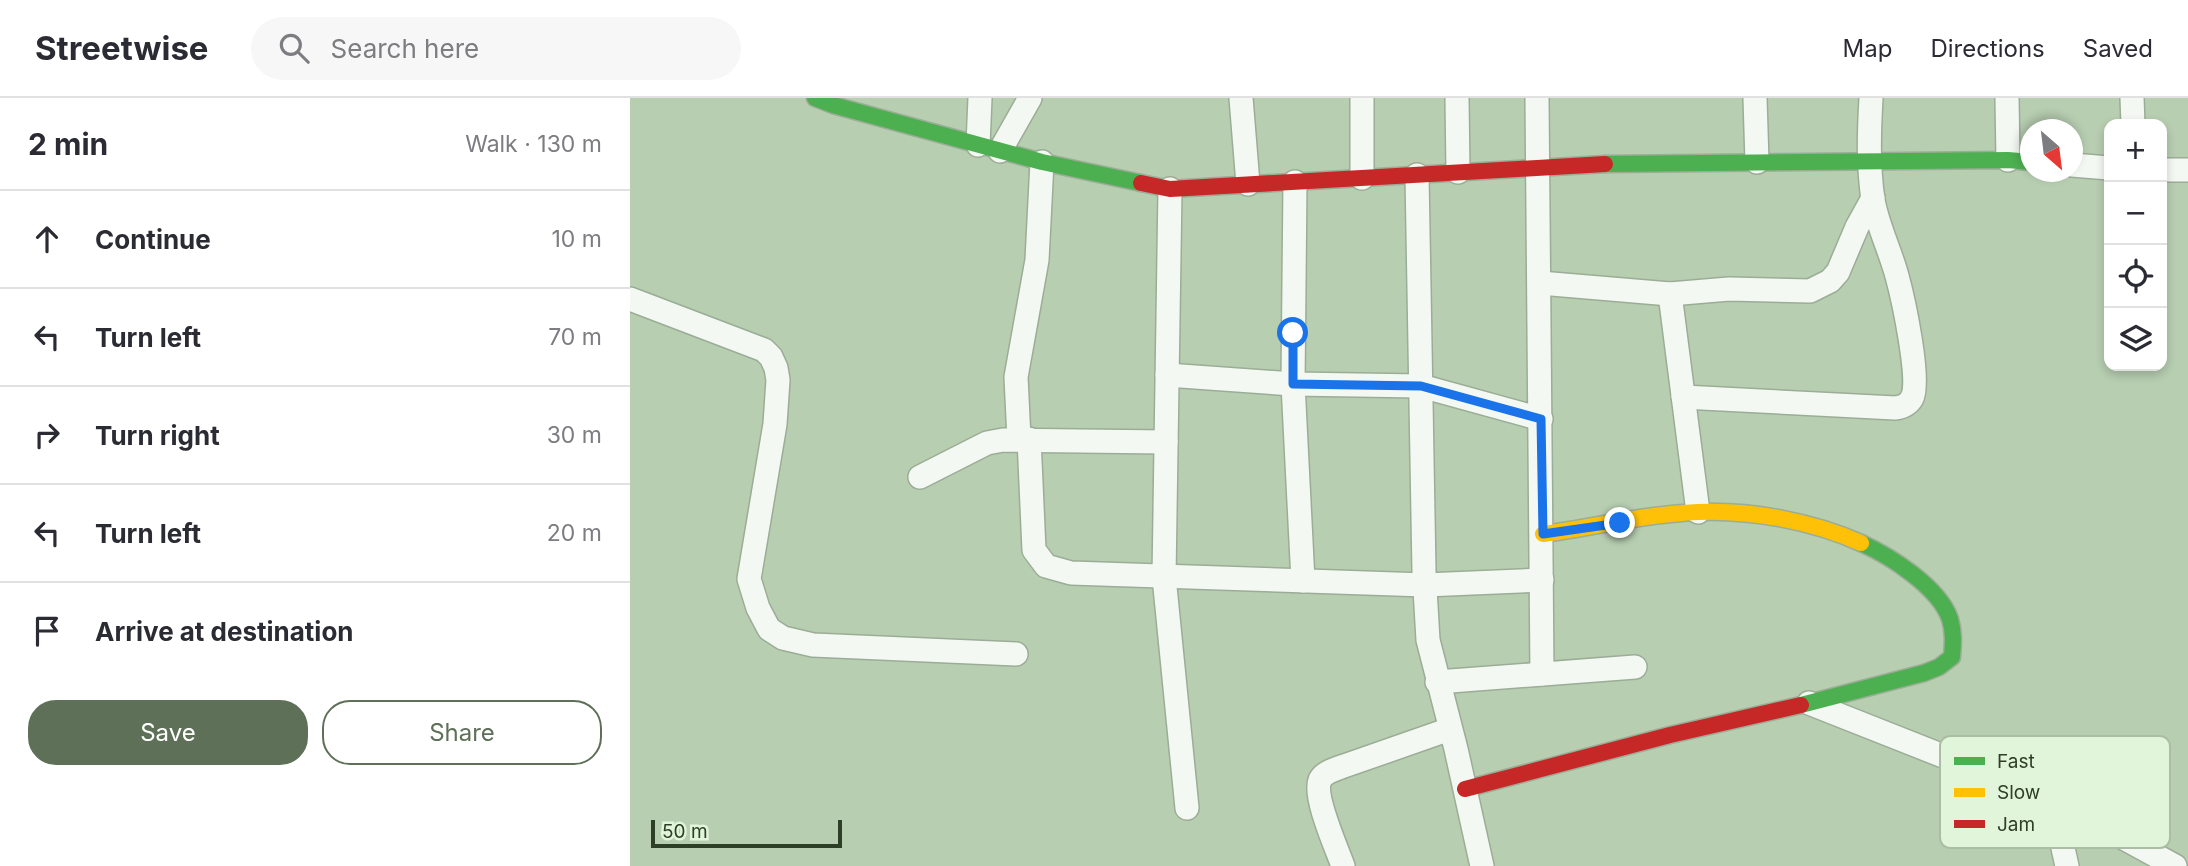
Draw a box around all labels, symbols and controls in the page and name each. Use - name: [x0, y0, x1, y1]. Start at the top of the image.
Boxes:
- search box: [251, 17, 741, 80]
- text: Streetwise: [35, 28, 209, 68]
- icon: search: [275, 29, 313, 67]
- text: Search here: [331, 33, 479, 64]
- text: Map: [1843, 34, 1892, 63]
- text: Directions: [1930, 34, 2045, 63]
- text: Saved: [2083, 34, 2153, 63]
- north arrow: [2020, 119, 2083, 182]
- map controls: [2104, 119, 2167, 371]
- button: +: [2104, 119, 2167, 182]
- text: 2 min: [28, 126, 108, 162]
- text: Walk · 130 m: [465, 130, 602, 158]
- button: −: [2104, 182, 2167, 245]
- icon: ahead: [28, 220, 66, 258]
- text: Continue: [95, 224, 211, 255]
- text: 10 m: [552, 225, 602, 253]
- button: locate: [2104, 245, 2167, 308]
- button: layers: [2104, 308, 2167, 371]
- route start: [1277, 317, 1308, 348]
- icon: left: [28, 318, 66, 356]
- text: Turn left: [95, 322, 201, 353]
- text: 70 m: [548, 323, 602, 351]
- icon: right: [28, 416, 66, 454]
- text: Turn right: [95, 420, 220, 451]
- text: 30 m: [547, 421, 602, 449]
- route end: [1604, 507, 1635, 538]
- icon: left: [28, 514, 66, 552]
- text: Turn left: [95, 518, 201, 549]
- text: 20 m: [547, 519, 602, 547]
- icon: arrive: [28, 612, 66, 650]
- text: Arrive at destination: [95, 616, 354, 647]
- button: Save: [28, 700, 308, 765]
- button: Share: [322, 700, 602, 765]
- legend: [1940, 736, 2170, 848]
- text: Fast: [1997, 750, 2035, 773]
- text: Slow: [1997, 781, 2040, 804]
- text: Jam: [1997, 813, 2035, 836]
- scale bar: [651, 817, 842, 849]
- text: 50 m: [662, 820, 708, 843]

